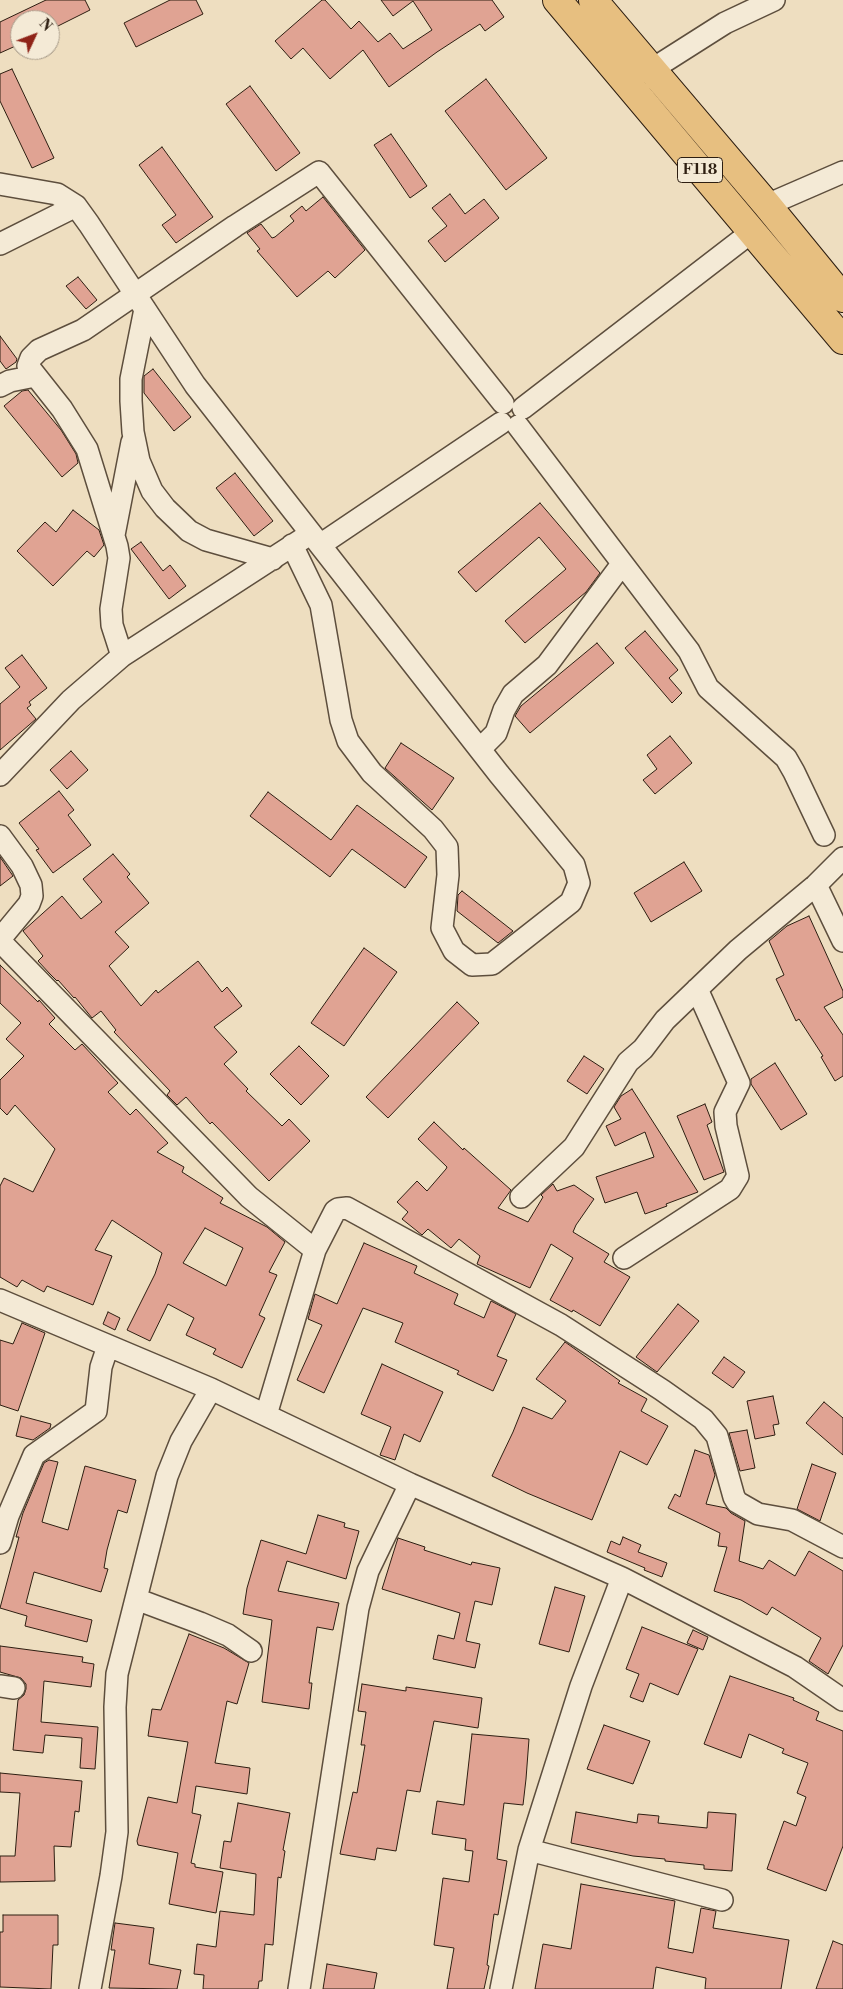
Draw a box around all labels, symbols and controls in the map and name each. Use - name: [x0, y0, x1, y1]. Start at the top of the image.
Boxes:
- north arrow: [10, 10, 60, 60]
- text: N: [35, 15, 56, 36]
- road number: F118: [678, 158, 722, 182]

